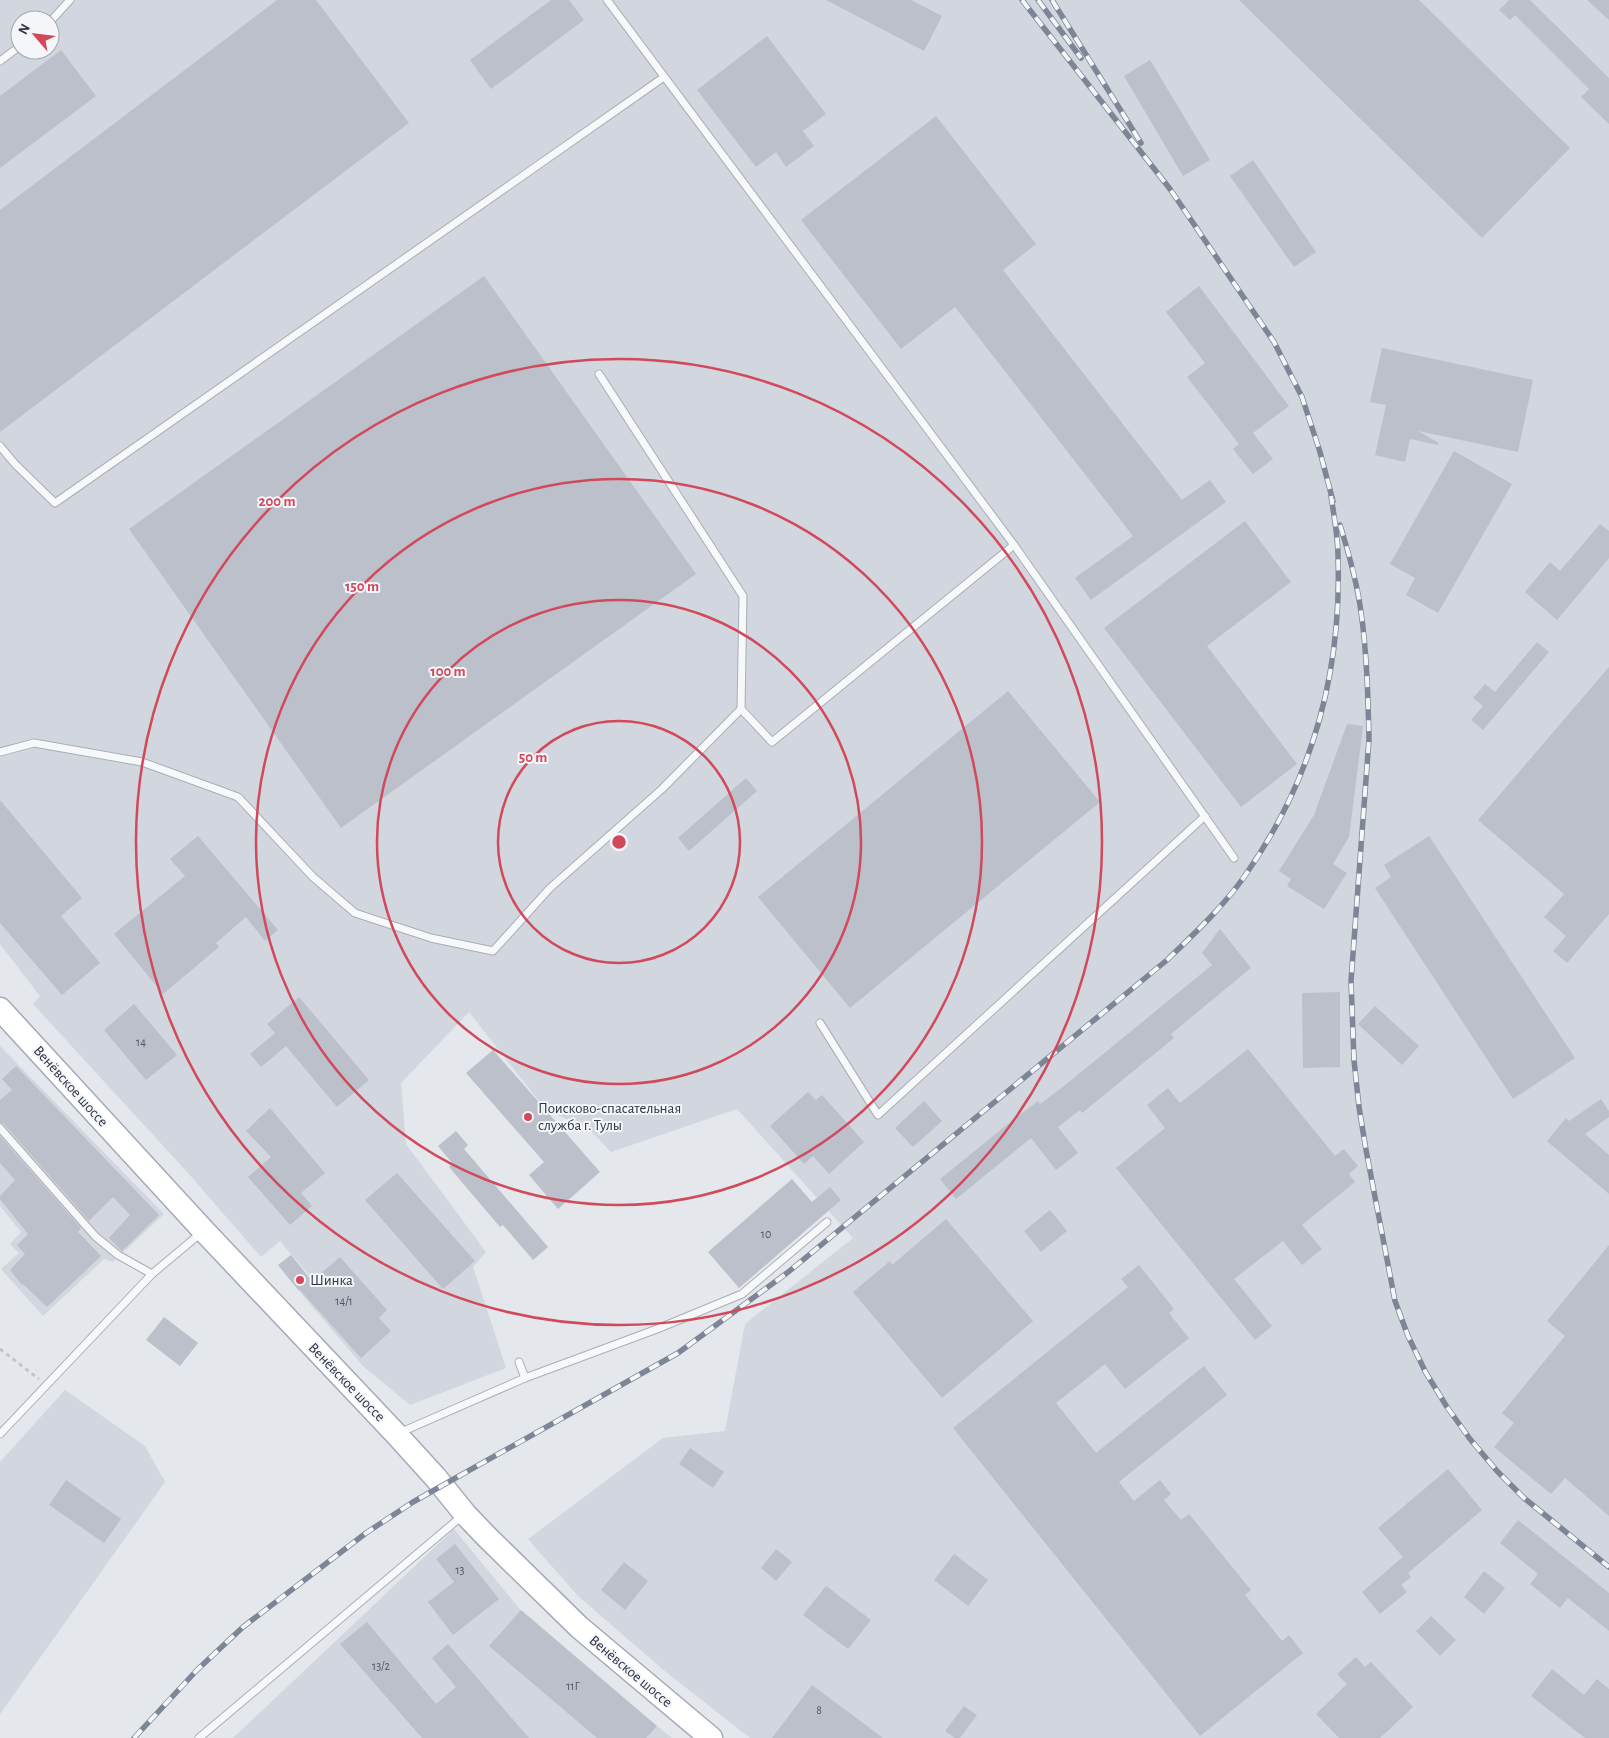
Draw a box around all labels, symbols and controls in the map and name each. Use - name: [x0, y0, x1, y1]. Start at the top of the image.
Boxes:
- north arrow: [10, 10, 60, 60]
- text: N: [16, 22, 33, 37]
- text: 200 m: [258, 494, 296, 509]
- text: 150 m: [345, 579, 379, 594]
- text: 100 m: [430, 664, 466, 679]
- text: 50 m: [519, 750, 547, 765]
- centre of rings: [610, 833, 628, 851]
- house number: 14: [136, 1036, 146, 1048]
- street label: Венёвское шоссе: [31, 1043, 111, 1130]
- place label: Поисково-спасательная служба г. Тулы: [538, 1101, 681, 1133]
- marker: Поисково-спасательная служба г. Тулы: [522, 1111, 534, 1123]
- house number: 10: [761, 1228, 771, 1240]
- place label: Шинка: [310, 1273, 353, 1288]
- marker: Шинка: [294, 1274, 306, 1286]
- house number: 14/1: [335, 1295, 353, 1307]
- street label: Венёвское шоссе: [305, 1340, 388, 1425]
- house number: 13: [455, 1564, 465, 1576]
- street label: Венёвское шоссе: [586, 1632, 675, 1710]
- house number: 13/2: [372, 1660, 391, 1672]
- house number: 11Г: [566, 1680, 580, 1692]
- house number: 8: [816, 1704, 822, 1716]

